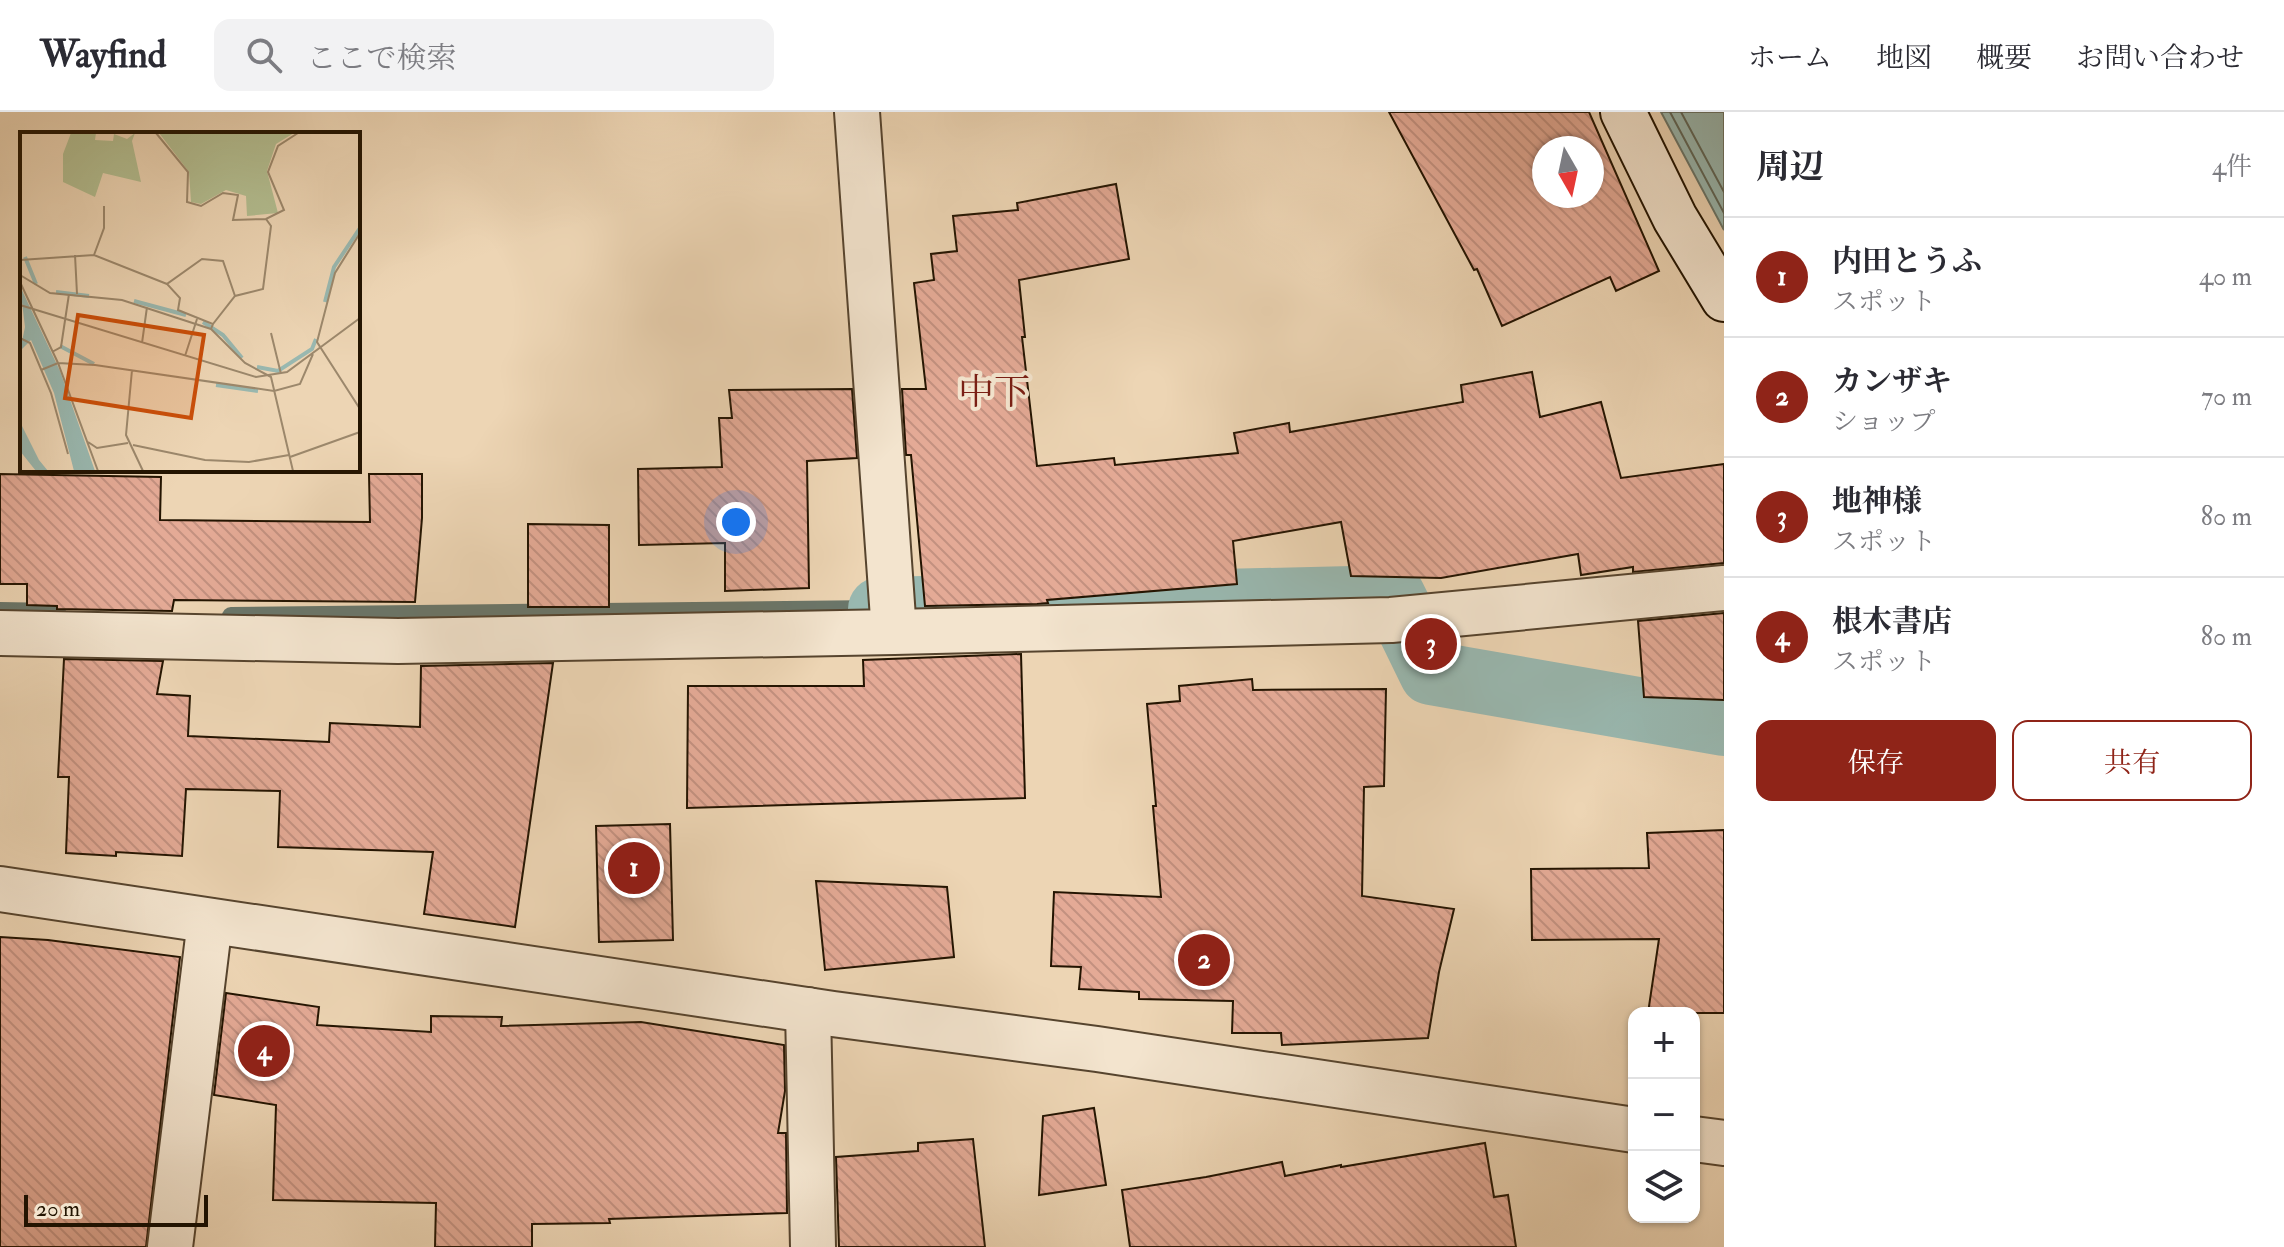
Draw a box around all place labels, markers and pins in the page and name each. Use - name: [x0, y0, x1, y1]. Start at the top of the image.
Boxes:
- pin: 3: [1405, 614, 1457, 674]
- pin: 1: [608, 838, 660, 898]
- pin: 2: [1178, 930, 1230, 990]
- pin: 4: [238, 1021, 290, 1081]

